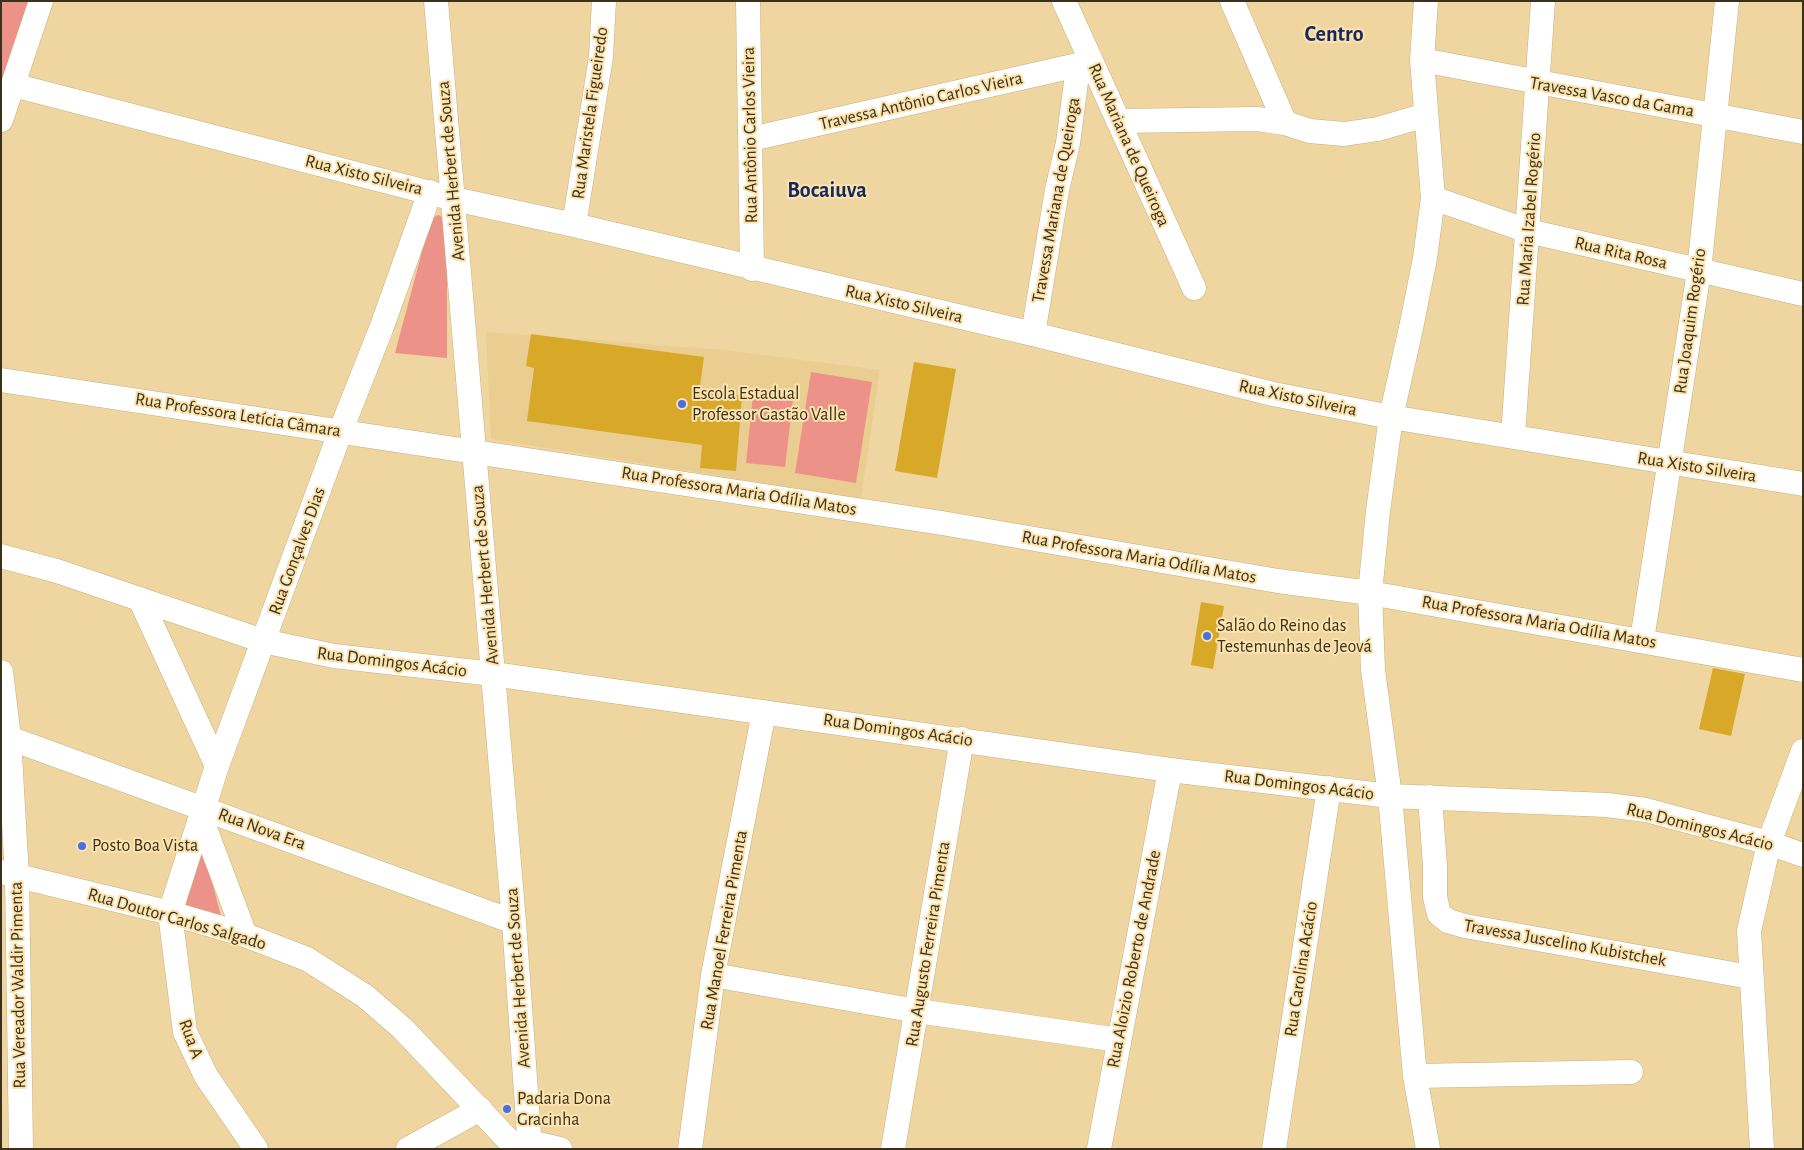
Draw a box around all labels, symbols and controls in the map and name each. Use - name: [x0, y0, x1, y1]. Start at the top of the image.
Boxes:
- district label: Centro: [1304, 21, 1364, 47]
- street label: Rua Maristela Figueiredo: [567, 26, 613, 200]
- street label: Rua Antônio Carlos Vieira: [738, 47, 762, 223]
- street label: Rua Mariana de Queiroga: [1083, 60, 1175, 230]
- street label: Travessa Antônio Carlos Vieira: [817, 67, 1025, 135]
- street label: Travessa Vasco da Gama: [1528, 72, 1696, 122]
- street label: Avenida Herbert de Souza: [432, 80, 470, 262]
- street label: Travessa Mariana de Queiroga: [1027, 96, 1085, 304]
- street label: Rua Maria Izabel Rogério: [1512, 132, 1546, 306]
- street label: Rua Xisto Silveira: [303, 150, 425, 200]
- district label: Bocaiuva: [787, 177, 867, 203]
- street label: Rua Rita Rosa: [1572, 232, 1670, 274]
- street label: Rua Joaquim Rogério: [1669, 247, 1711, 395]
- street label: Rua Xisto Silveira: [843, 280, 965, 328]
- street label: Rua Xisto Silveira: [1237, 375, 1359, 421]
- place label: Escola Estadual Professor Gastão Valle: [692, 383, 846, 426]
- street label: Rua Professora Letícia Câmara: [134, 388, 342, 442]
- marker: Escola Estadual Professor Gastão Valle: [676, 398, 688, 410]
- street label: Rua Xisto Silveira: [1636, 447, 1758, 487]
- street label: Rua Professora Maria Odília Matos: [620, 462, 858, 520]
- street label: Rua Gonçalves Dias: [264, 484, 330, 618]
- street label: Avenida Herbert de Souza: [466, 484, 504, 666]
- street label: Rua Professora Maria Odília Matos: [1020, 526, 1258, 588]
- street label: Rua Professora Maria Odília Matos: [1420, 591, 1658, 653]
- place label: Salão do Reino das Testemunhas de Jeová: [1217, 615, 1372, 658]
- marker: Salão do Reino das Testemunhas de Jeová: [1201, 630, 1213, 642]
- street label: Rua Domingos Acácio: [316, 642, 468, 682]
- street label: Rua Domingos Acácio: [822, 709, 974, 751]
- street label: Rua Domingos Acácio: [1223, 765, 1375, 805]
- street label: Rua Domingos Acácio: [1624, 798, 1776, 856]
- street label: Rua Nova Era: [215, 803, 309, 855]
- street label: Rua Manoel Ferreira Pimenta: [696, 828, 752, 1032]
- place label: Posto Boa Vista: [92, 835, 198, 857]
- marker: Posto Boa Vista: [76, 840, 88, 852]
- street label: Rua Augusto Ferreira Pimenta: [901, 840, 955, 1048]
- street label: Rua Aloizio Roberto de Andrade: [1102, 848, 1166, 1070]
- street label: Rua Vereador Waldir Pimenta: [5, 881, 31, 1089]
- street label: Rua Doutor Carlos Salgado: [85, 883, 269, 955]
- street label: Avenida Herbert de Souza: [501, 887, 535, 1069]
- street label: Rua Carolina Acácio: [1280, 900, 1322, 1038]
- street label: Travessa Juscelino Kubistchek: [1462, 915, 1668, 971]
- street label: Rua A: [174, 1016, 208, 1062]
- place label: Padaria Dona Gracinha: [517, 1088, 611, 1130]
- marker: Padaria Dona Gracinha: [501, 1103, 513, 1115]

